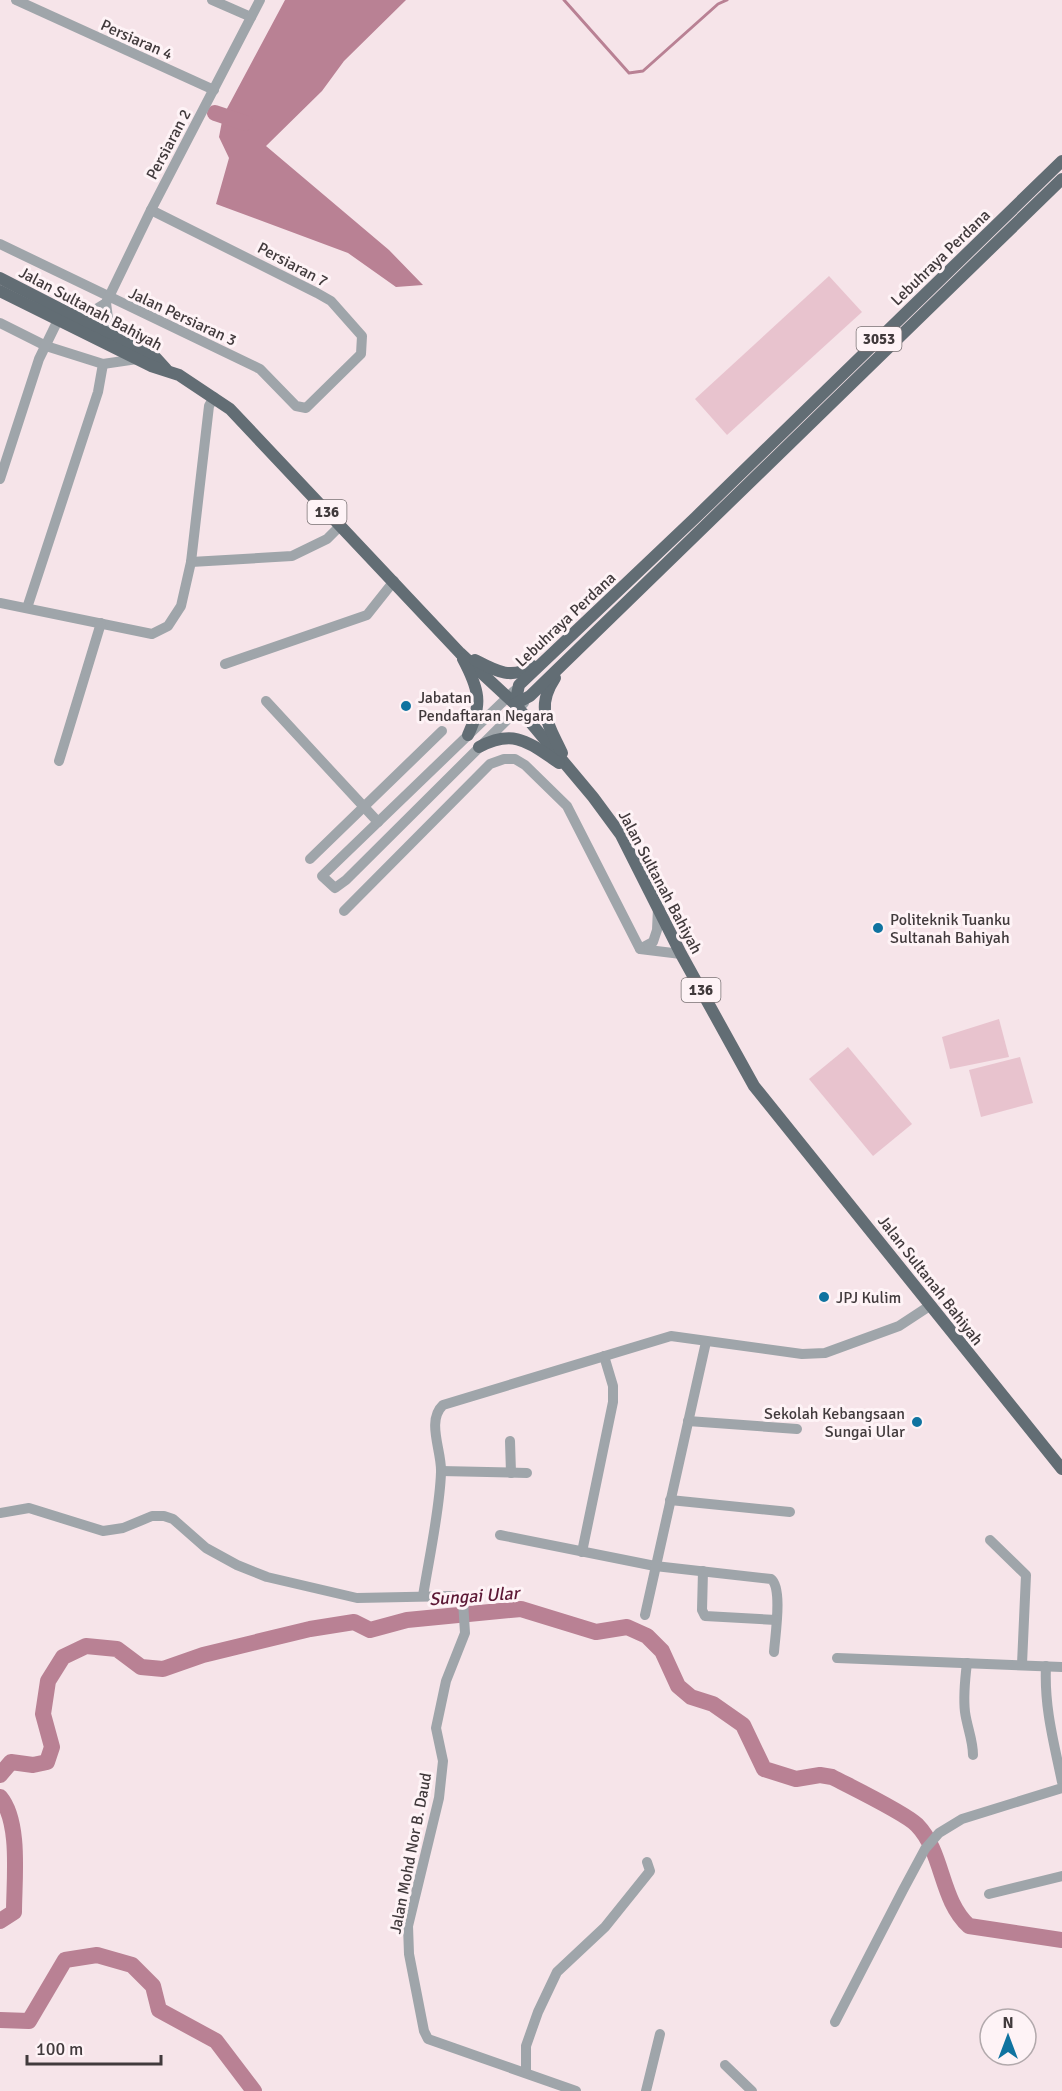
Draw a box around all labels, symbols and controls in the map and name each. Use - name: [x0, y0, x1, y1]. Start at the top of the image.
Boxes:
- street label: Persiaran 4: [97, 15, 176, 65]
- street label: Persiaran 2: [142, 106, 196, 183]
- street label: Lebuhraya Perdana: [887, 205, 994, 310]
- street label: Persiaran 7: [254, 238, 331, 292]
- street label: Jalan Sultanah Bahiyah: [15, 263, 166, 355]
- street label: Jalan Persiaran 3: [125, 283, 240, 351]
- road number: 3053: [856, 327, 902, 351]
- road number: 136: [308, 500, 346, 524]
- street label: Lebuhraya Perdana: [511, 568, 620, 671]
- place label: Jabatan Pendaftaran Negara: [418, 688, 554, 726]
- marker: Jabatan Pendaftaran Negara: [399, 699, 413, 713]
- street label: Jalan Sultanah Bahiyah: [614, 807, 706, 958]
- place label: Politeknik Tuanku Sultanah Bahiyah: [890, 910, 1011, 948]
- marker: Politeknik Tuanku Sultanah Bahiyah: [871, 921, 885, 935]
- road number: 136: [682, 978, 720, 1002]
- street label: Jalan Sultanah Bahiyah: [873, 1212, 987, 1350]
- place label: JPJ Kulim: [836, 1288, 901, 1308]
- marker: JPJ Kulim: [817, 1290, 831, 1304]
- place label: Sekolah Kebangsaan Sungai Ular: [764, 1404, 905, 1442]
- marker: Sekolah Kebangsaan Sungai Ular: [910, 1415, 924, 1429]
- water label: Sungai Ular: [428, 1582, 522, 1610]
- street label: Jalan Mohd Nor B. Daud: [386, 1771, 436, 1935]
- north arrow: [978, 2007, 1038, 2067]
- text: N: [1002, 2013, 1014, 2033]
- scale bar: [27, 2028, 160, 2066]
- text: 100 m: [36, 2038, 83, 2060]

